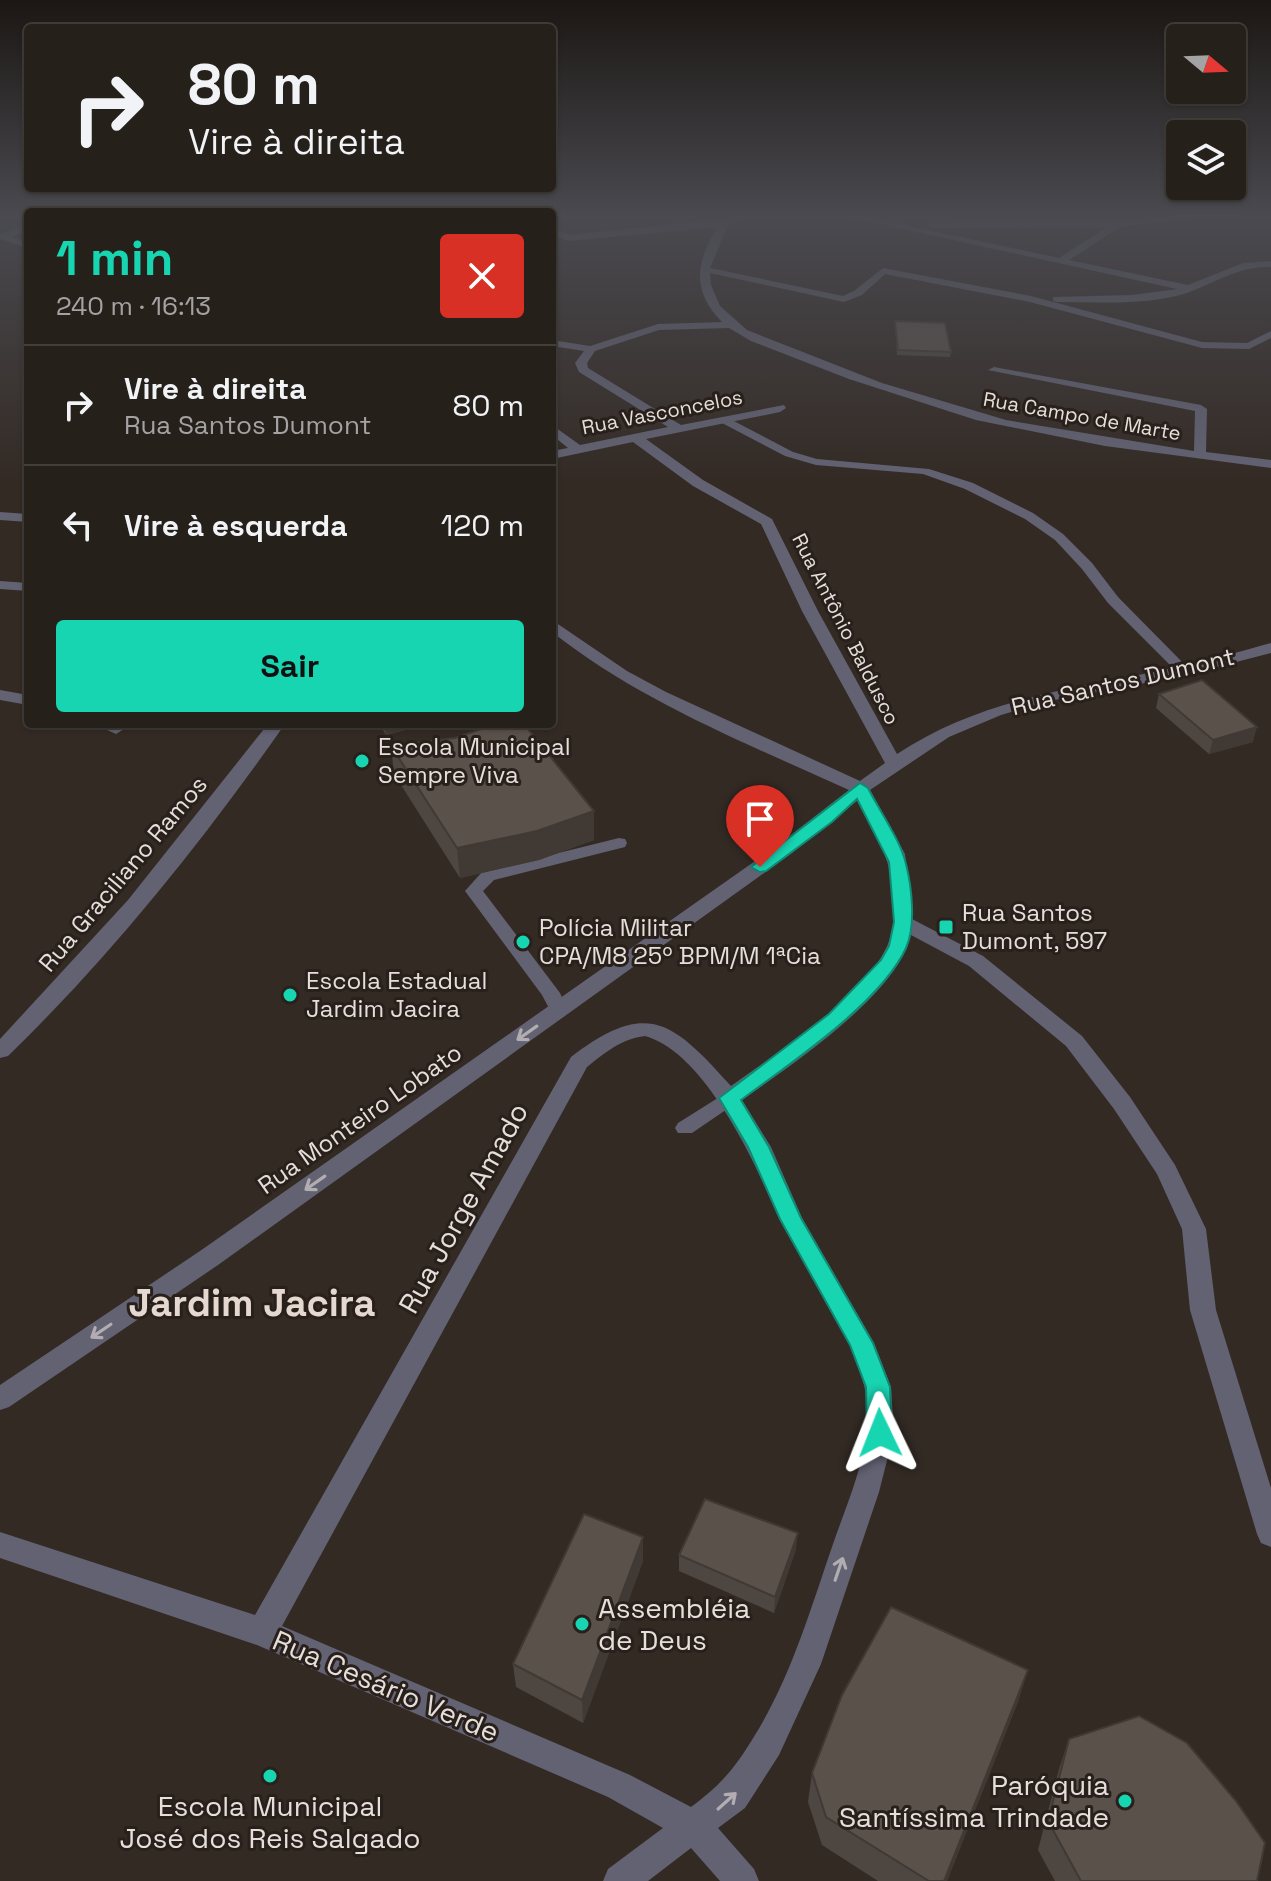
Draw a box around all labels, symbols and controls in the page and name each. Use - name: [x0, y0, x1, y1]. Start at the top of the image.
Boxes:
- north arrow: [1166, 24, 1246, 104]
- map controls: [1166, 24, 1246, 200]
- text: 80 m: [188, 49, 320, 120]
- icon: right: [56, 56, 160, 160]
- text: Vire à direita: [188, 119, 405, 165]
- button: layers: [1166, 120, 1246, 200]
- text: 1 min: [56, 228, 173, 289]
- button: close: [440, 234, 524, 318]
- text: 240 m · 16:13: [56, 289, 211, 323]
- text: Vire à direita: [124, 369, 307, 408]
- icon: right: [56, 383, 100, 427]
- street label: Rua Vasconcelos: [579, 384, 745, 440]
- text: 80 m: [453, 386, 524, 425]
- street label: Rua Campo de Marte: [981, 386, 1183, 446]
- text: Rua Santos Dumont: [124, 408, 371, 442]
- icon: left: [56, 503, 100, 547]
- text: Vire à esquerda: [124, 506, 348, 545]
- text: 120 m: [441, 506, 524, 545]
- street label: Rua Antônio Baldusco: [786, 529, 906, 729]
- button: Sair: [56, 620, 524, 712]
- street label: Rua Santos Dumont: [1008, 641, 1238, 722]
- place label: Escola Municipal Sempre Viva: [378, 731, 571, 790]
- marker: Escola Municipal Sempre Viva: [353, 752, 371, 770]
- street label: Rua Graciliano Ramos: [32, 769, 214, 978]
- pin: [726, 785, 794, 867]
- icon: arrive: [738, 797, 782, 841]
- place label: Rua Santos Dumont, 597: [962, 897, 1107, 956]
- place label: Polícia Militar CPA/M8 25º BPM/M 1ªCia: [539, 912, 821, 971]
- marker: Rua Santos Dumont, 597: [937, 918, 955, 936]
- marker: Polícia Militar CPA/M8 25º BPM/M 1ªCia: [514, 933, 532, 951]
- place label: Escola Estadual Jardim Jacira: [306, 965, 487, 1024]
- marker: Escola Estadual Jardim Jacira: [281, 986, 299, 1004]
- one-way arrow: [516, 1025, 538, 1041]
- street label: Rua Monteiro Lobato: [252, 1037, 468, 1201]
- street label: Rua Jorge Amado: [390, 1096, 536, 1320]
- one-way arrow: [305, 1175, 326, 1192]
- district label: Jardim Jacira: [128, 1279, 376, 1327]
- one-way arrow: [90, 1323, 113, 1339]
- position arrow: [838, 1391, 922, 1475]
- one-way arrow: [833, 1556, 848, 1581]
- place label: Assembléia de Deus: [598, 1590, 750, 1658]
- marker: Assembléia de Deus: [573, 1615, 591, 1633]
- street label: Rua Cesário Verde: [267, 1622, 505, 1750]
- marker: Escola Municipal José dos Reis Salgado: [261, 1767, 279, 1785]
- place label: Paróquia Santíssima Trindade: [839, 1767, 1109, 1835]
- place label: Escola Municipal José dos Reis Salgado: [119, 1788, 421, 1856]
- one-way arrow: [716, 1792, 736, 1810]
- marker: Paróquia Santíssima Trindade: [1116, 1792, 1134, 1810]

